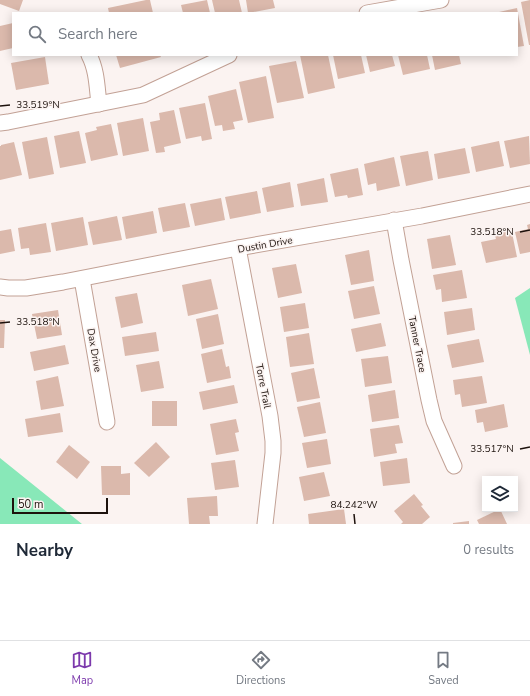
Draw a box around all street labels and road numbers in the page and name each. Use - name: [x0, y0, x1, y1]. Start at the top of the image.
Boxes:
- street label: Dustin Drive: [237, 233, 294, 257]
- street label: Tanner Trace: [405, 315, 429, 374]
- street label: Dax Drive: [83, 327, 105, 373]
- street label: Torre Trail: [252, 363, 274, 410]

